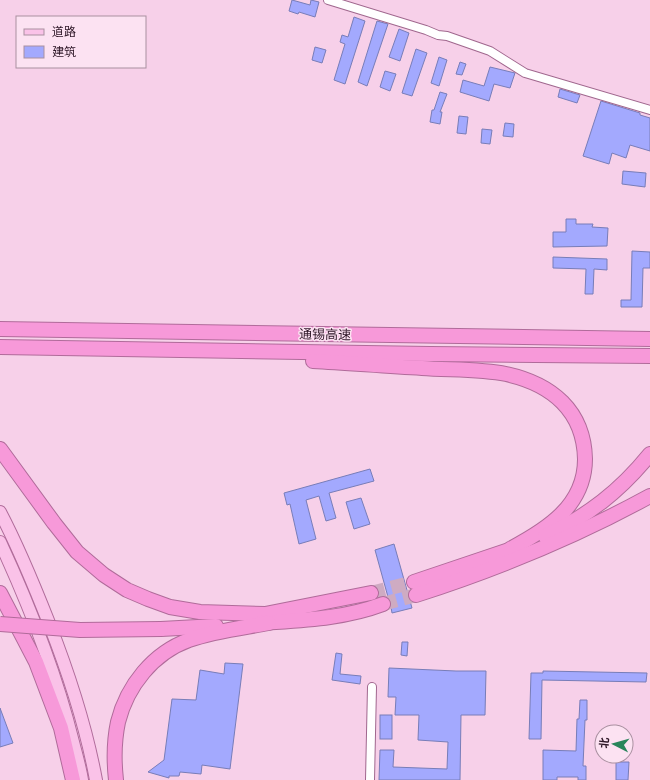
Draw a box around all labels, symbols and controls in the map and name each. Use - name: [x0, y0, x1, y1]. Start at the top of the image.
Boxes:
- legend: [16, 16, 146, 68]
- text: 道路: [52, 24, 76, 39]
- text: 建筑: [52, 44, 76, 59]
- street label: 通锡高速: [299, 326, 351, 342]
- north arrow: [594, 724, 634, 764]
- text: 北: [597, 737, 611, 749]

